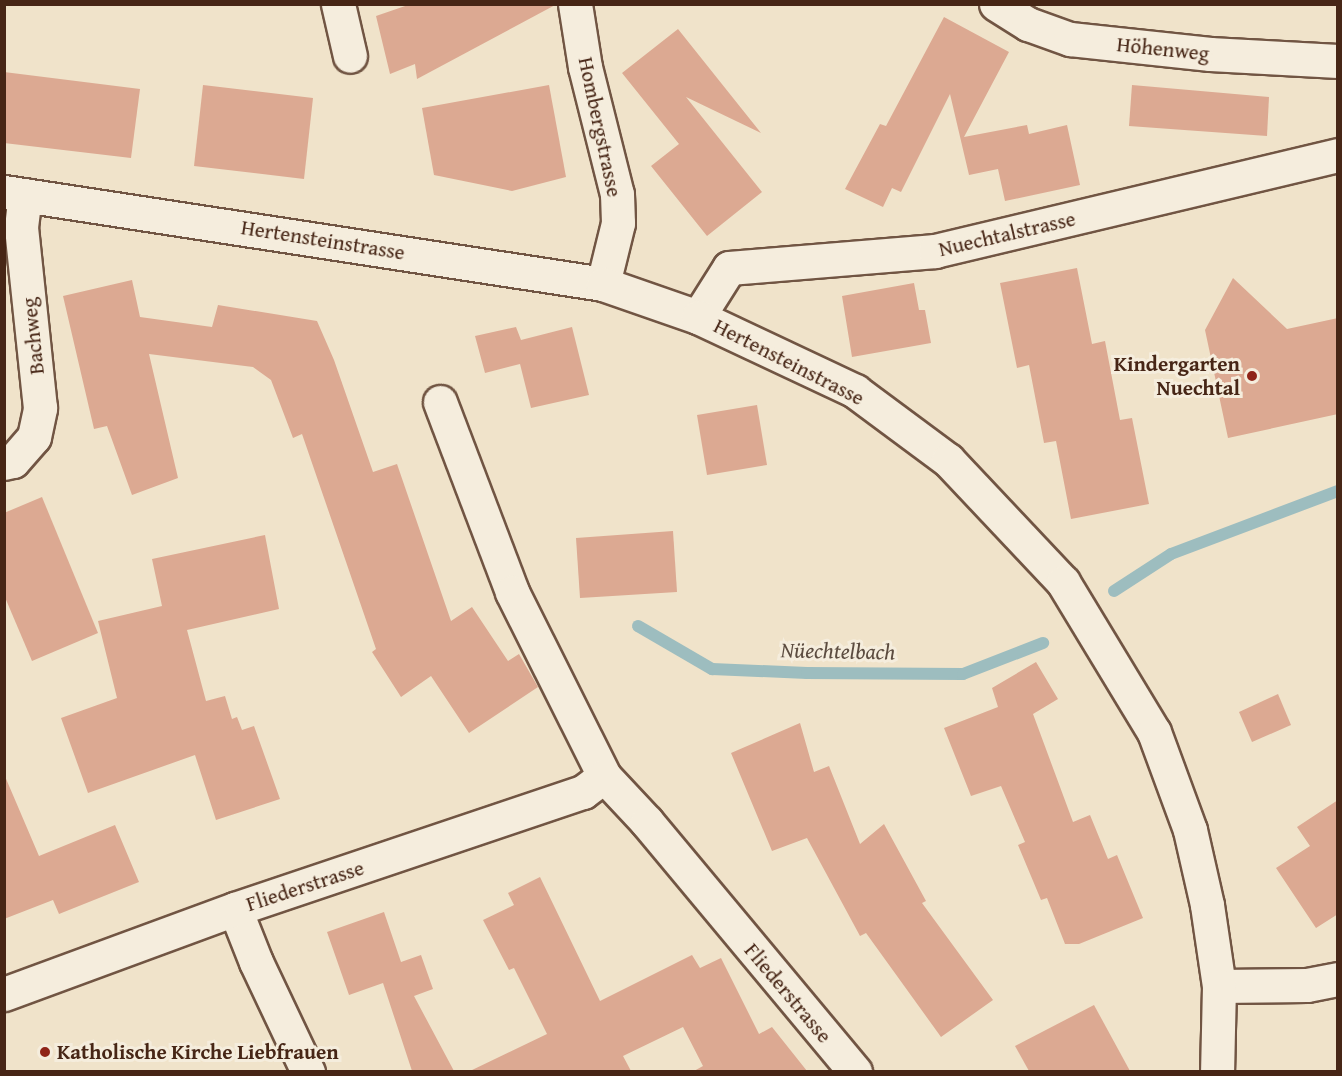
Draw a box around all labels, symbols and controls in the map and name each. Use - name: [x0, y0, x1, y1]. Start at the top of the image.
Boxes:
- street label: Höhenweg: [1115, 32, 1211, 66]
- street label: Hombergstrasse: [573, 55, 627, 199]
- street label: Nuechtalstrasse: [936, 206, 1078, 262]
- street label: Hertensteinstrasse: [239, 215, 407, 265]
- street label: Bachweg: [16, 296, 50, 376]
- street label: Hertensteinstrasse: [710, 313, 868, 411]
- place label: Kindergarten Nuechtal: [1114, 351, 1240, 401]
- marker: Kindergarten Nuechtal: [1245, 369, 1259, 383]
- water label: Nüechtelbach: [780, 637, 896, 665]
- street label: Fliederstrasse: [243, 855, 367, 917]
- street label: Fliederstrasse: [739, 938, 837, 1048]
- place label: Katholische Kirche Liebfrauen: [57, 1039, 339, 1065]
- marker: Katholische Kirche Liebfrauen: [38, 1045, 52, 1059]

